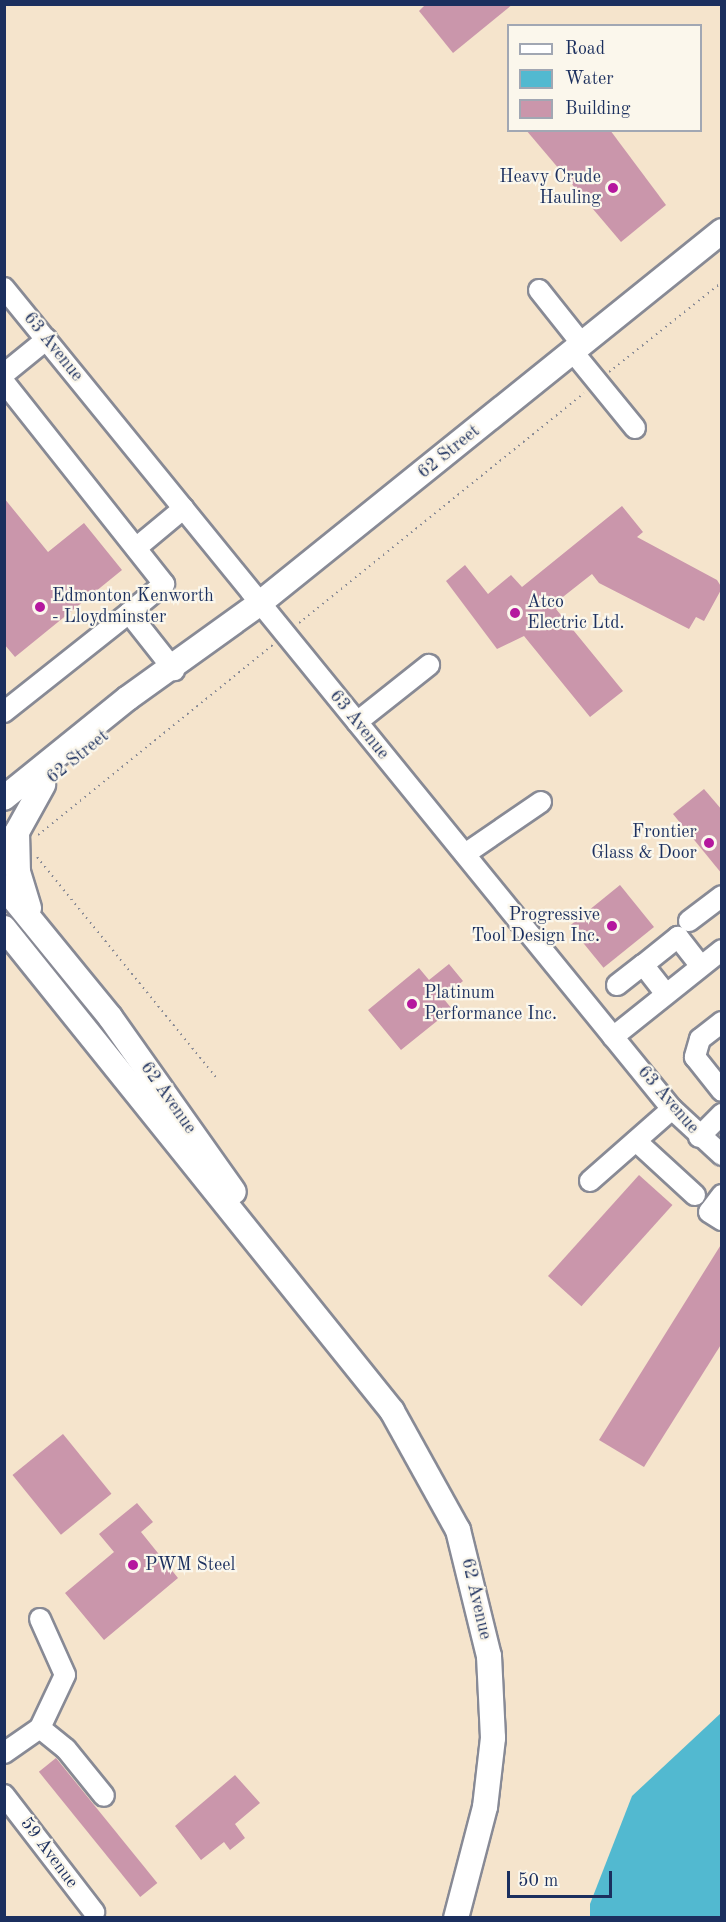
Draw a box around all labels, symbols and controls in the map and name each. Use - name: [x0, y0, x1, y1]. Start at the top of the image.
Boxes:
- legend: [507, 24, 702, 132]
- text: Road: [565, 40, 605, 58]
- text: Water: [565, 70, 614, 88]
- text: Building: [565, 100, 630, 118]
- place label: Heavy Crude Hauling: [499, 167, 601, 210]
- marker: Heavy Crude Hauling: [606, 181, 620, 195]
- street label: 63 Avenue: [18, 308, 88, 386]
- street label: 62 Street: [414, 420, 484, 484]
- place label: Edmonton Kenworth - Lloydminster: [52, 586, 214, 628]
- place label: Atco Electric Ltd.: [527, 592, 625, 634]
- marker: Edmonton Kenworth - Lloydminster: [33, 600, 47, 614]
- marker: Atco Electric Ltd.: [508, 606, 522, 620]
- street label: 63 Avenue: [324, 686, 394, 764]
- street label: 62 Street: [43, 725, 113, 789]
- place label: Frontier Glass & Door: [591, 822, 697, 864]
- marker: Frontier Glass & Door: [702, 836, 716, 850]
- place label: Progressive Tool Design Inc.: [471, 905, 600, 948]
- marker: Progressive Tool Design Inc.: [605, 919, 619, 933]
- place label: Platinum Performance Inc.: [424, 983, 557, 1026]
- marker: Platinum Performance Inc.: [405, 997, 419, 1011]
- street label: 62 Avenue: [135, 1058, 201, 1138]
- street label: 63 Avenue: [633, 1062, 703, 1138]
- place label: PWM Steel: [145, 1554, 235, 1576]
- street label: 62 Avenue: [456, 1556, 496, 1642]
- marker: PWM Steel: [126, 1558, 140, 1572]
- street label: 59 Avenue: [15, 1813, 83, 1893]
- scale bar: [510, 1859, 615, 1897]
- text: 50 m: [518, 1872, 558, 1890]

